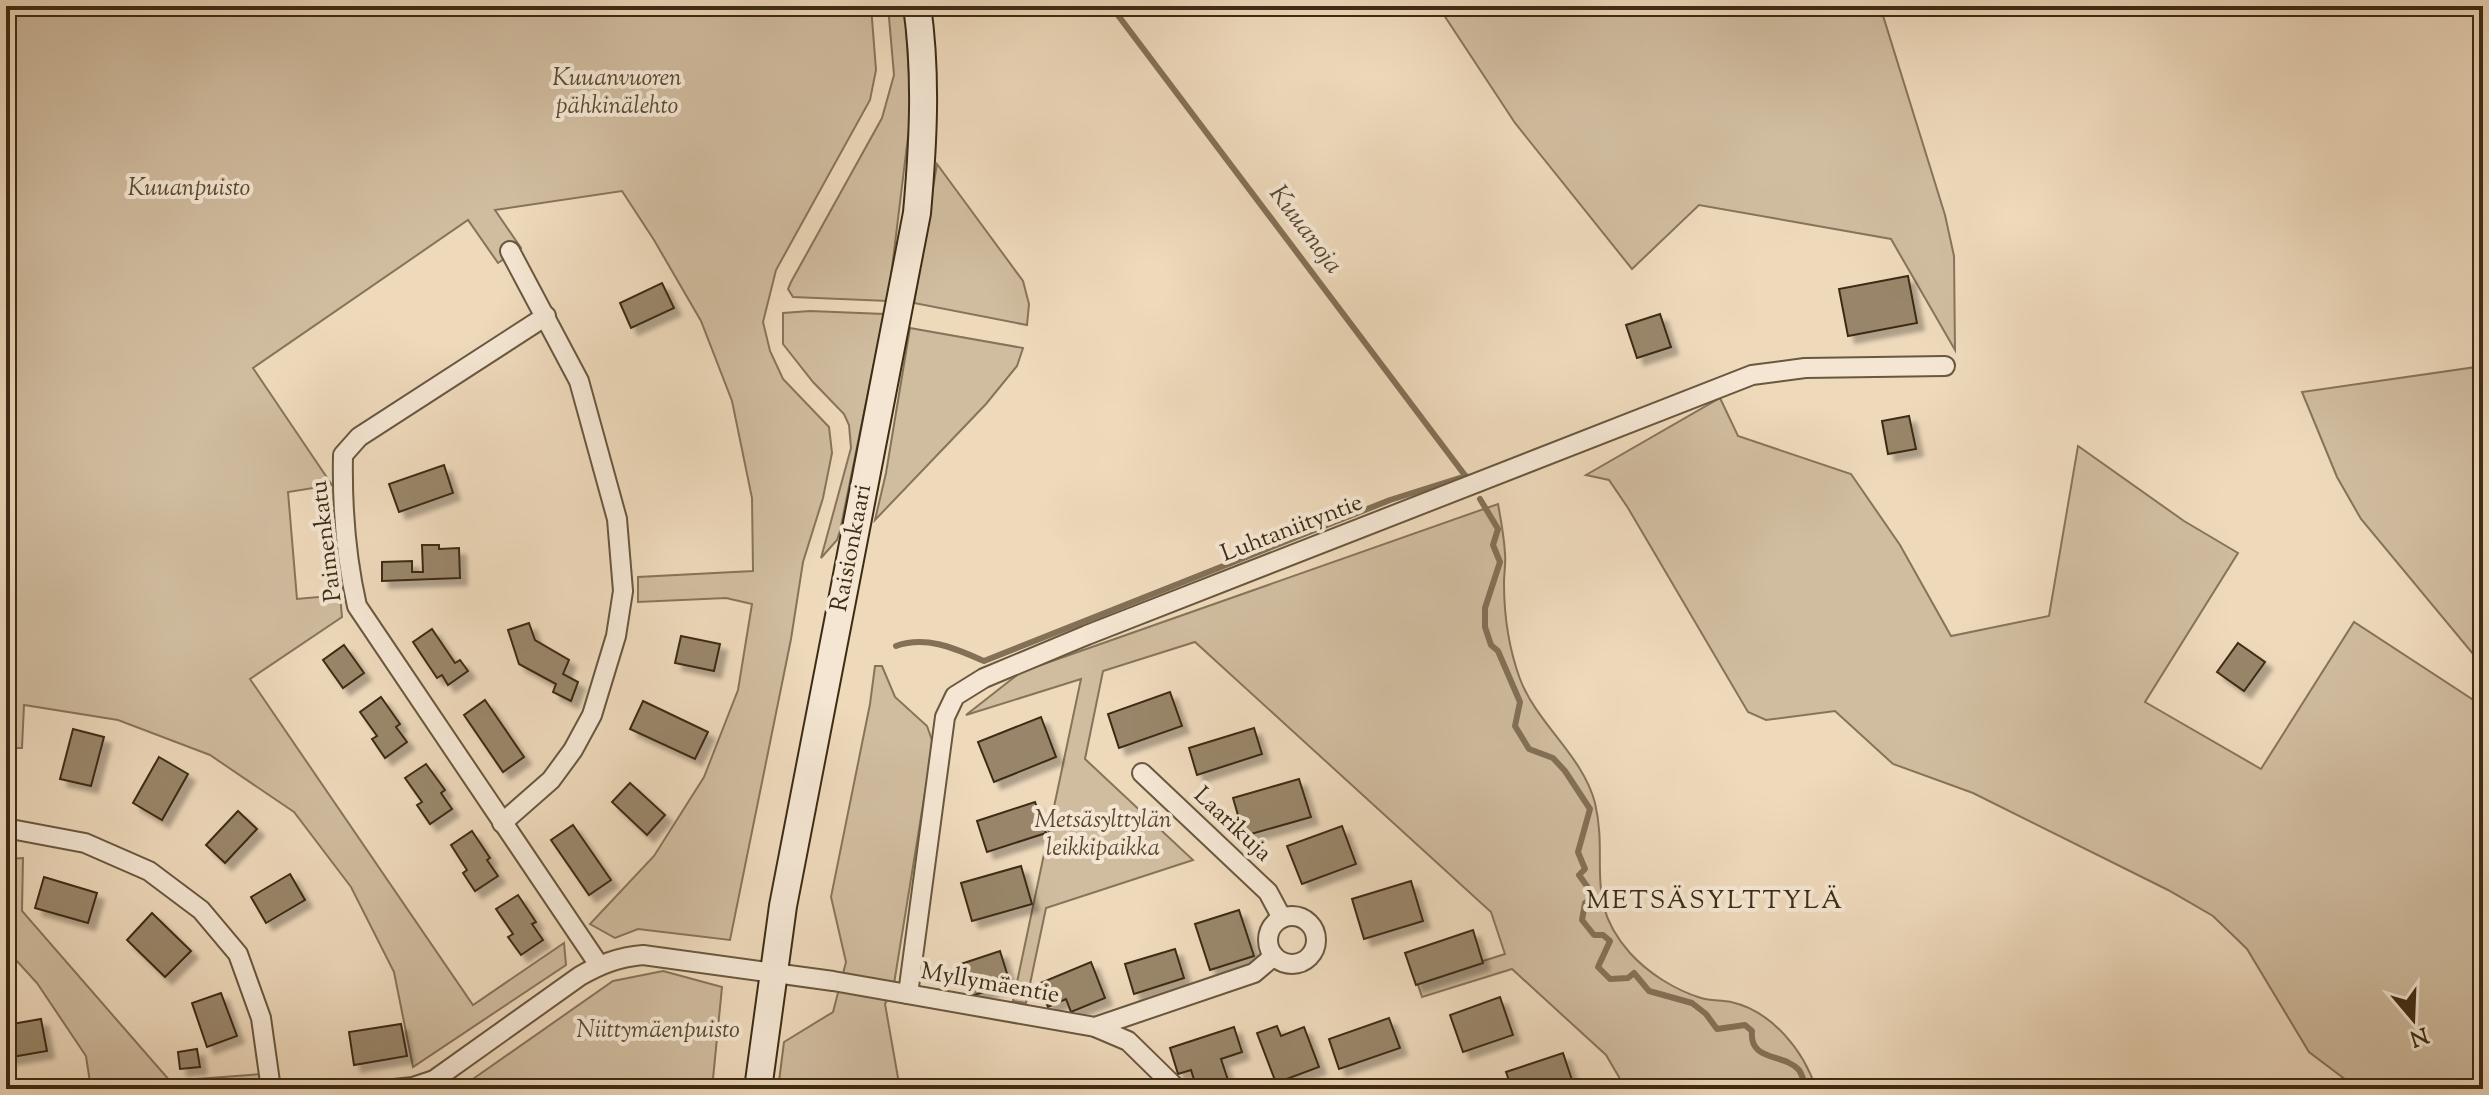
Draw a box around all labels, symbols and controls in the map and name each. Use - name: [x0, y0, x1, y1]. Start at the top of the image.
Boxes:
- park label: Kuuanvuoren pähkinälehto: [552, 62, 682, 124]
- park label: Kuuanpuisto: [128, 172, 250, 206]
- water label: Kuuanoja: [1259, 178, 1351, 282]
- street label: Paimenkatu: [303, 478, 351, 604]
- street label: Raisionkaari: [823, 481, 881, 615]
- street label: Luhtaniityntie: [1216, 486, 1368, 572]
- street label: Laarikuja: [1185, 780, 1279, 870]
- park label: Metsäsylttylän leikkipaikka: [1034, 804, 1172, 866]
- district label: METSÄSYLTTYLÄ: [1586, 883, 1844, 920]
- street label: Myllymäentie: [918, 955, 1062, 1013]
- north arrow: [2373, 979, 2453, 1059]
- park label: Niittymäenpuisto: [576, 1014, 740, 1048]
- text: N: [2405, 1017, 2432, 1053]

